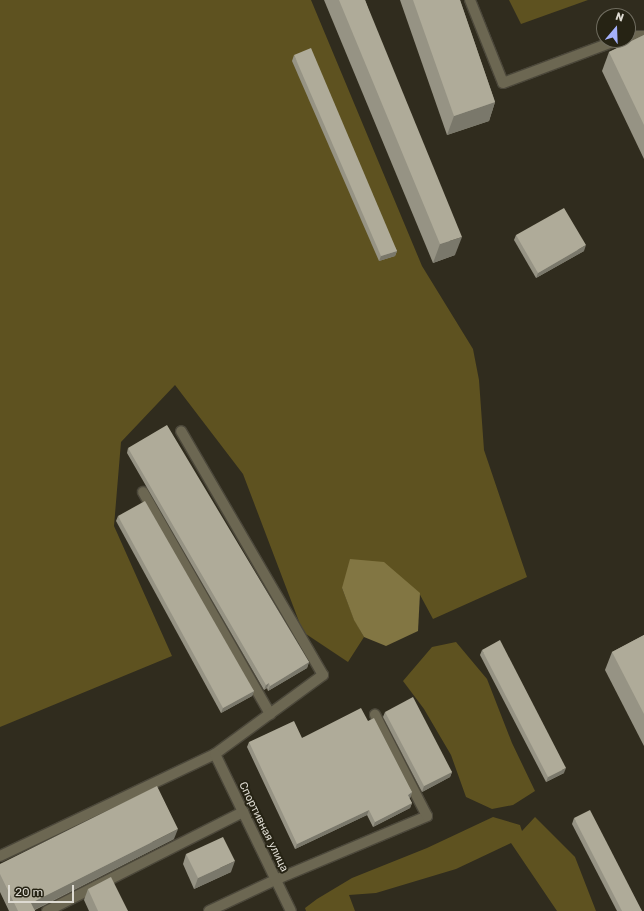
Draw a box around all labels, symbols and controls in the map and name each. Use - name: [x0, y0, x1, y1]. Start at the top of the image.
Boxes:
- north arrow: [596, 8, 636, 48]
- text: N: [614, 10, 626, 25]
- street label: Спортивная улица: [236, 780, 290, 874]
- scale bar: [10, 877, 76, 903]
- text: 20 m: [15, 885, 43, 899]

